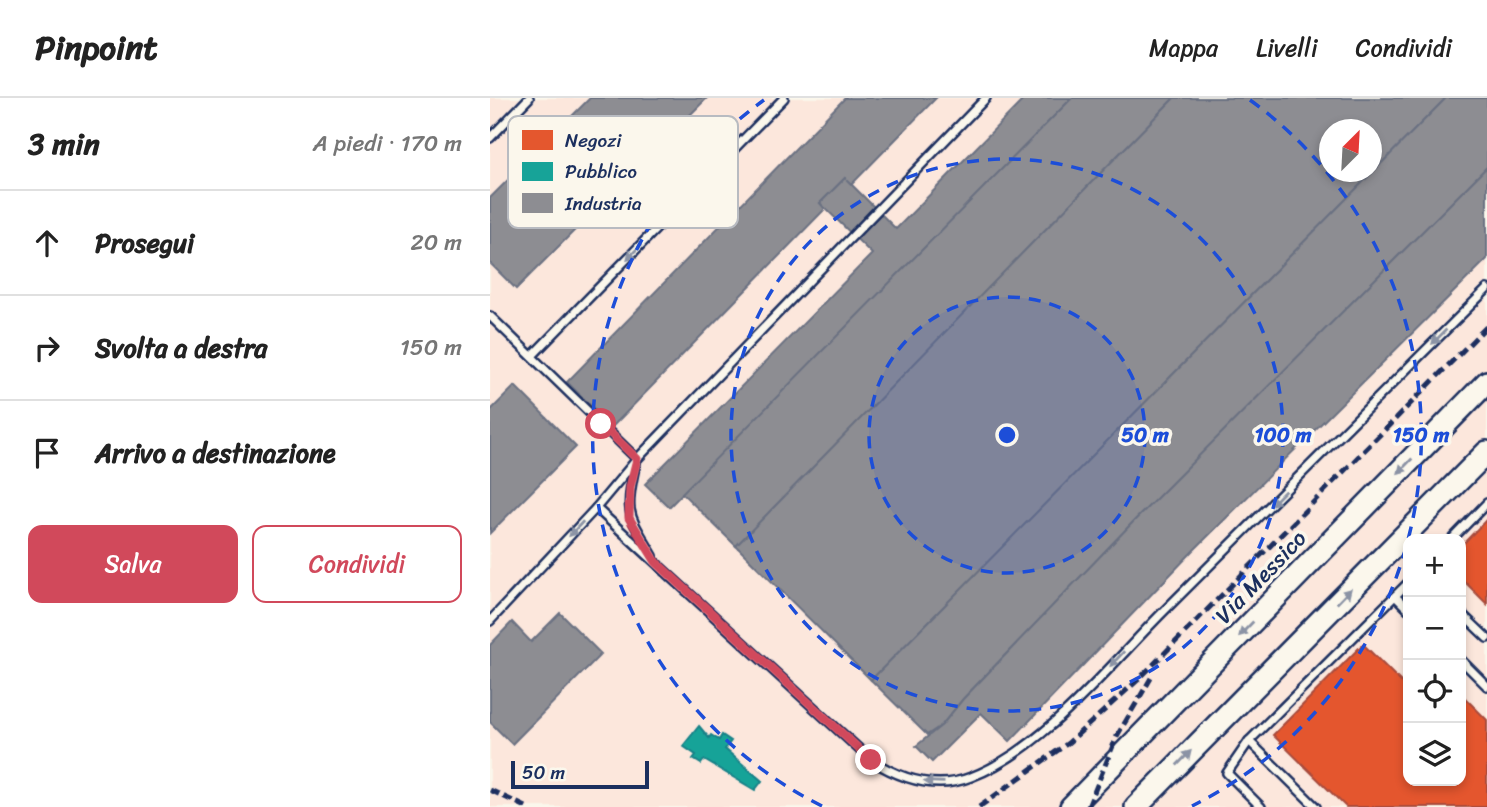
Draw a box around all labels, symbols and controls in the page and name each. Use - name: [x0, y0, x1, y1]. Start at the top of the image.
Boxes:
- text: Pinpoint: [35, 19, 158, 77]
- text: Mappa: [1149, 27, 1218, 69]
- text: Livelli: [1256, 27, 1318, 69]
- text: Condividi: [1356, 27, 1452, 69]
- legend: [508, 116, 738, 228]
- text: 3 min: [28, 117, 100, 171]
- north arrow: [1319, 119, 1382, 182]
- text: A piedi · 170 m: [313, 123, 462, 164]
- text: Negozi: [565, 124, 622, 157]
- text: Pubblico: [565, 155, 637, 188]
- text: Industria: [564, 187, 642, 220]
- text: Prosegui: [95, 220, 194, 266]
- text: 20 m: [411, 222, 462, 263]
- icon: ahead: [28, 224, 66, 262]
- one-way arrow: [626, 243, 642, 260]
- text: Svolta a destra: [95, 325, 267, 371]
- text: 150 m: [400, 327, 462, 368]
- icon: right: [28, 329, 66, 367]
- one-way arrow: [1430, 329, 1447, 346]
- route start: [585, 408, 616, 439]
- text: 50 m: [1121, 416, 1170, 454]
- text: 100 m: [1254, 416, 1312, 454]
- text: 150 m: [1393, 416, 1450, 454]
- centre of rings: [995, 423, 1019, 447]
- text: Arrivo a destinazione: [95, 430, 336, 476]
- icon: arrive: [28, 434, 66, 472]
- one-way arrow: [1398, 457, 1414, 474]
- one-way arrow: [1270, 489, 1286, 506]
- one-way arrow: [569, 520, 585, 537]
- street label: Via Messico: [1205, 520, 1317, 634]
- button: Salva: [28, 525, 238, 603]
- button: Condividi: [252, 525, 462, 603]
- map controls: [1403, 534, 1466, 786]
- button: +: [1403, 534, 1466, 597]
- one-way arrow: [1335, 588, 1351, 605]
- button: −: [1403, 597, 1466, 660]
- one-way arrow: [1239, 620, 1255, 637]
- one-way arrow: [1109, 650, 1125, 668]
- button: locate: [1403, 660, 1466, 723]
- button: layers: [1403, 723, 1466, 786]
- route end: [855, 744, 886, 775]
- one-way arrow: [1176, 750, 1193, 767]
- text: 50 m: [522, 756, 565, 789]
- scale bar: [511, 758, 649, 790]
- one-way arrow: [922, 776, 944, 787]

